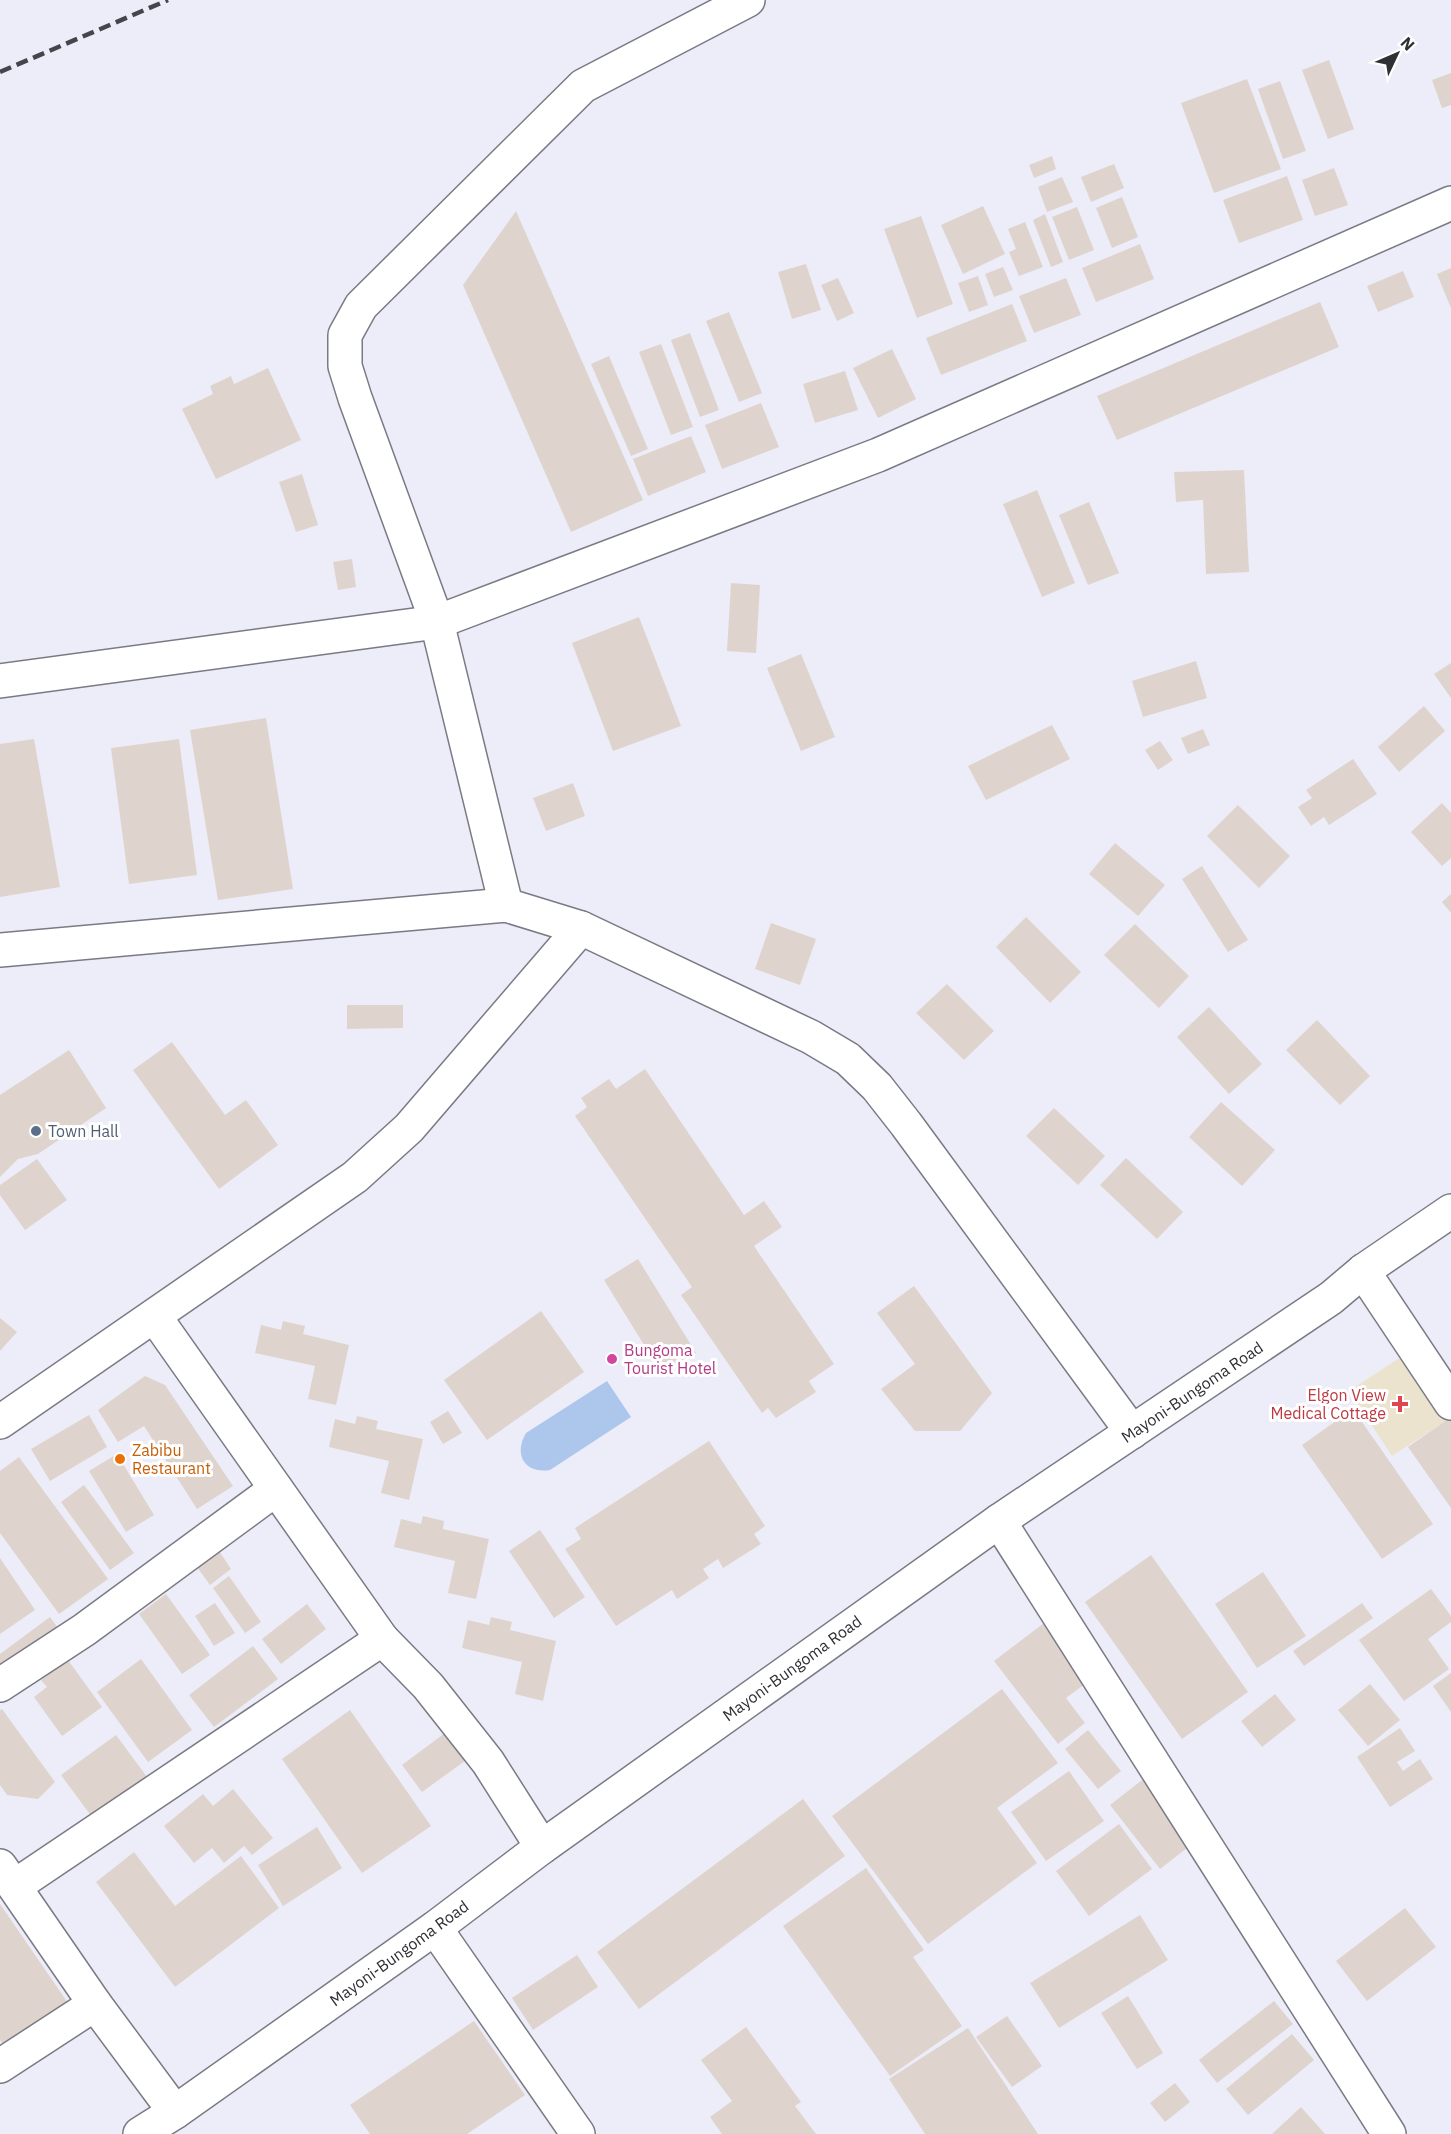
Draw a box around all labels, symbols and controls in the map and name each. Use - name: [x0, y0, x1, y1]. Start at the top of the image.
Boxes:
- north arrow: [1367, 24, 1427, 84]
- text: N: [1397, 32, 1419, 55]
- place label: Town Hall: [48, 1121, 119, 1141]
- marker: Town Hall: [29, 1124, 43, 1138]
- street label: Mayoni-Bungoma Road: [1117, 1337, 1267, 1447]
- place label: Bungoma Tourist Hotel: [624, 1340, 716, 1378]
- marker: Bungoma Tourist Hotel: [605, 1352, 619, 1366]
- place label: Elgon View Medical Cottage: [1271, 1385, 1386, 1423]
- marker: Elgon View Medical Cottage: [1391, 1395, 1409, 1413]
- place label: Zabibu Restaurant: [132, 1440, 211, 1478]
- marker: Zabibu Restaurant: [113, 1452, 127, 1466]
- street label: Mayoni-Bungoma Road: [719, 1611, 865, 1725]
- street label: Mayoni-Bungoma Road: [326, 1896, 472, 2010]

